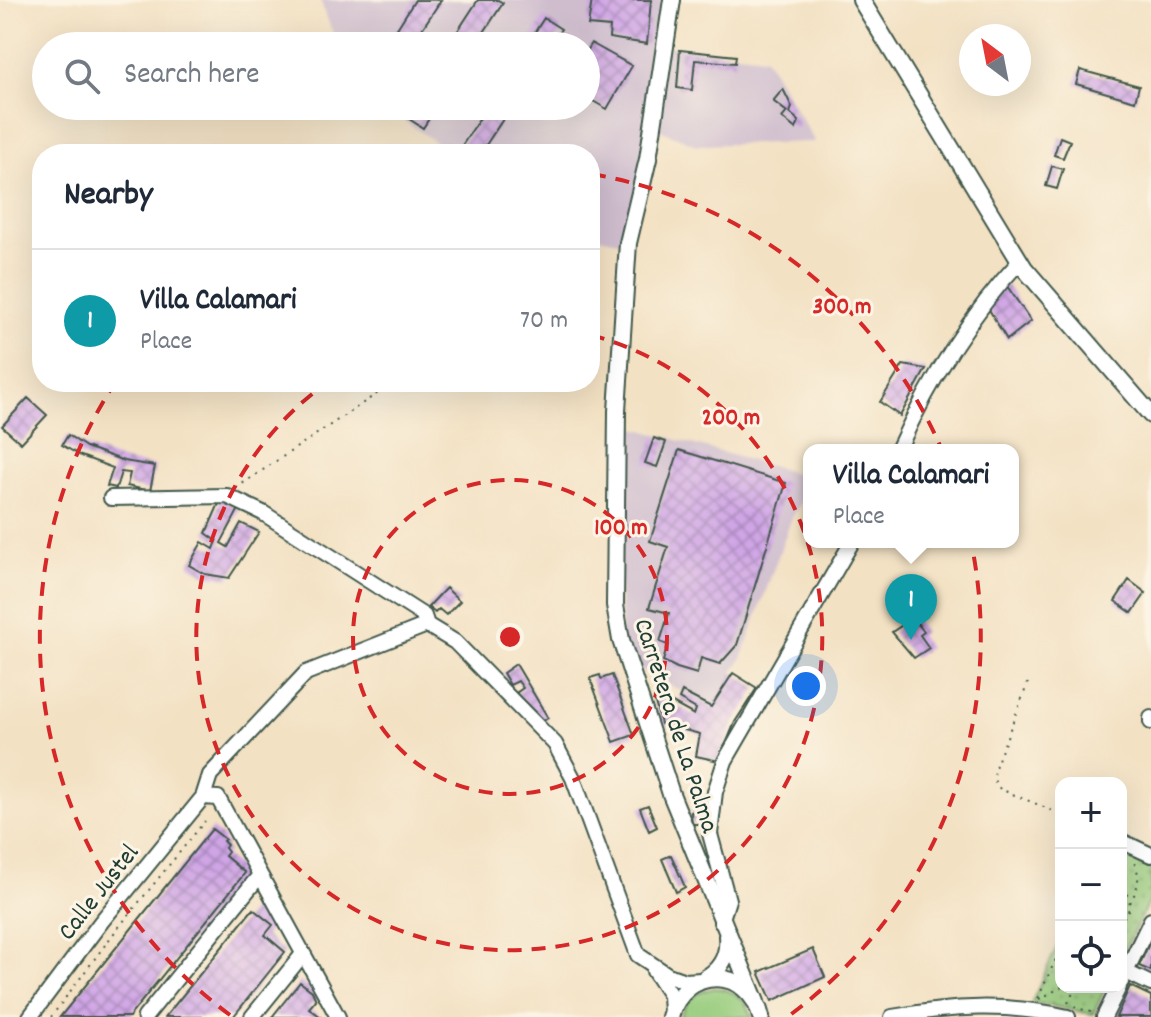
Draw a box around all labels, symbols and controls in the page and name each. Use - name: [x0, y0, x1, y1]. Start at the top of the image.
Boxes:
- north arrow: [959, 24, 1031, 96]
- search box: [32, 32, 600, 120]
- icon: search: [60, 54, 104, 98]
- text: Search here: [124, 55, 260, 98]
- text: Nearby: [64, 172, 153, 221]
- text: Villa Calamari: [140, 281, 297, 324]
- text: 300 m: [813, 291, 871, 325]
- text: 1: [87, 303, 93, 340]
- text: 70 m: [520, 303, 568, 340]
- text: Place: [140, 324, 192, 361]
- text: 200 m: [702, 402, 760, 436]
- popup: [803, 444, 1019, 548]
- text: Villa Calamari: [833, 456, 989, 499]
- text: Place: [833, 499, 885, 536]
- text: 100 m: [594, 512, 648, 546]
- pin: 1: [885, 574, 937, 640]
- street label: Carretera de La Palma: [623, 614, 727, 839]
- centre of rings: [496, 623, 524, 651]
- your location: [786, 666, 826, 706]
- map controls: [1055, 777, 1127, 993]
- button: +: [1055, 777, 1127, 849]
- street label: Calle Justel: [50, 837, 149, 949]
- button: −: [1055, 849, 1127, 921]
- button: locate: [1055, 921, 1127, 993]

